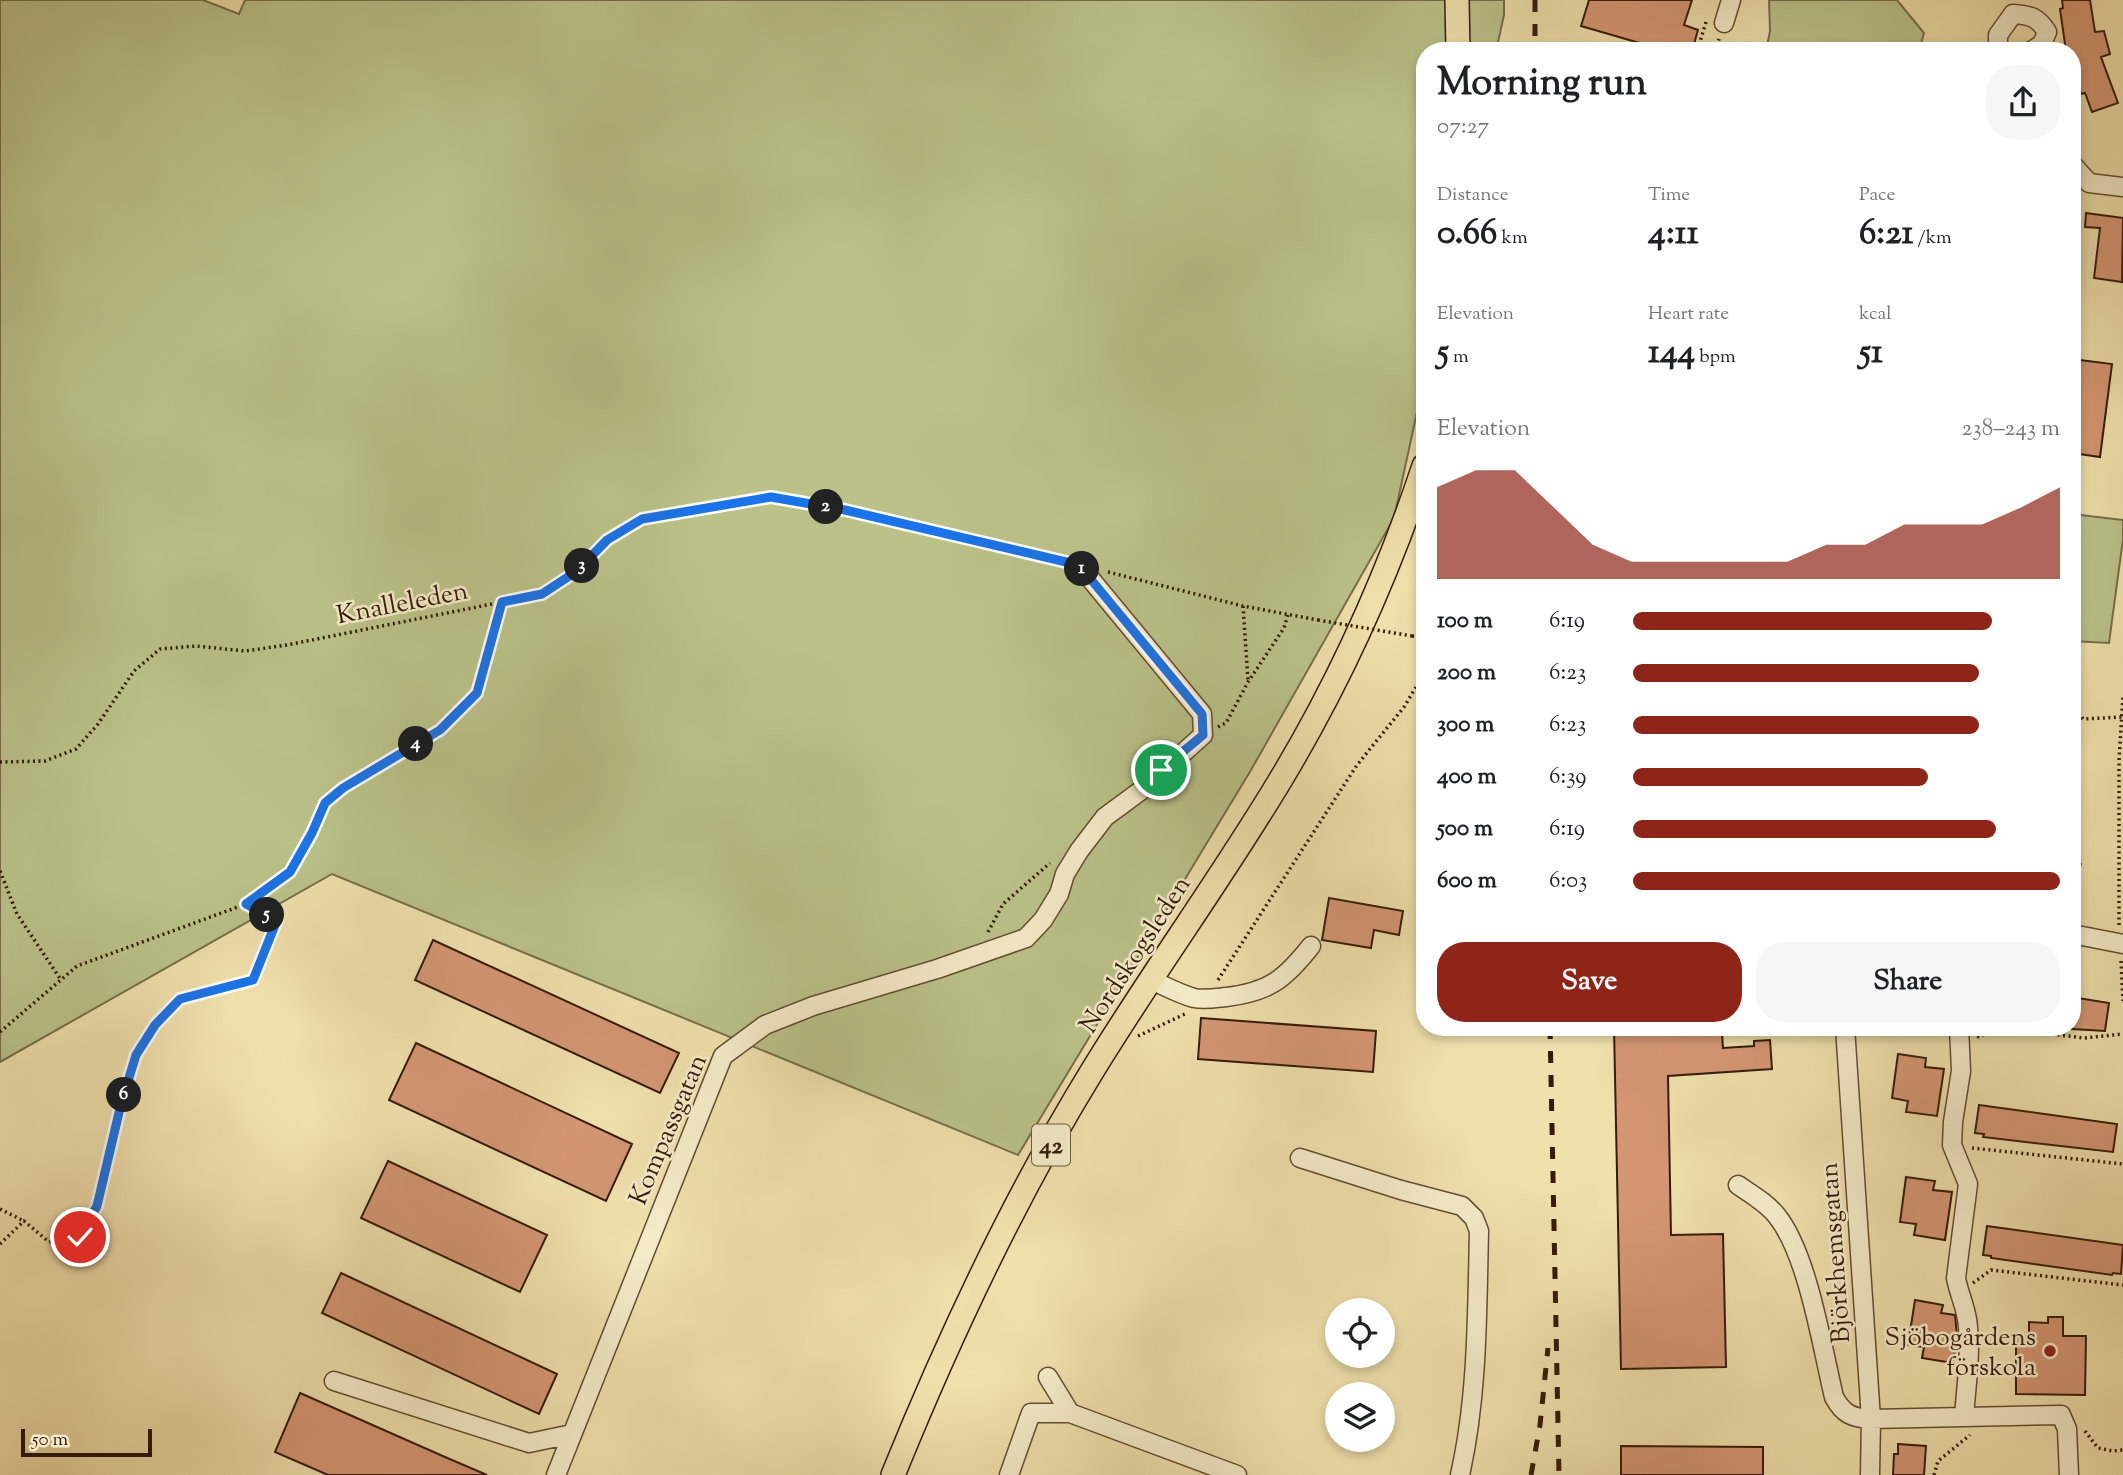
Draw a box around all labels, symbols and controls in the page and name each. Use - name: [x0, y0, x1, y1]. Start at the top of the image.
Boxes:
- text: Morning run: [1437, 58, 1647, 112]
- button: share: [1986, 65, 2060, 139]
- text: 07:27: [1437, 111, 1489, 144]
- text: Distance: [1437, 182, 1509, 209]
- text: Time: [1648, 182, 1690, 209]
- text: Pace: [1859, 182, 1895, 209]
- text: 0.66: [1437, 209, 1497, 260]
- text: 4:11: [1648, 209, 1699, 260]
- text: 6:21: [1859, 209, 1913, 260]
- text: km: [1497, 225, 1528, 252]
- text: /km: [1913, 225, 1952, 252]
- text: Elevation: [1437, 301, 1514, 328]
- text: Heart rate: [1648, 301, 1729, 328]
- text: kcal: [1859, 301, 1892, 328]
- text: 5: [1437, 328, 1449, 379]
- text: 144: [1648, 328, 1695, 379]
- text: 51: [1859, 328, 1883, 379]
- text: m: [1449, 344, 1469, 371]
- text: bpm: [1695, 344, 1736, 371]
- text: Elevation: [1437, 413, 1530, 446]
- text: 238–243 m: [1962, 413, 2060, 446]
- pin: 2: [808, 490, 844, 524]
- text: 2: [821, 493, 830, 520]
- pin: 3: [564, 548, 600, 584]
- text: 3: [578, 552, 585, 579]
- pin: 1: [1064, 552, 1100, 586]
- text: 1: [1078, 555, 1085, 582]
- street label: Knalleleden: [333, 574, 471, 635]
- text: 100 m: [1437, 605, 1493, 638]
- text: 6:19: [1549, 605, 1585, 638]
- text: 200 m: [1437, 657, 1496, 690]
- text: 6:23: [1549, 657, 1586, 690]
- text: 300 m: [1437, 709, 1494, 742]
- text: 6:23: [1549, 709, 1586, 742]
- pin: 4: [398, 726, 434, 762]
- text: 4: [411, 730, 420, 757]
- pin: [1131, 740, 1191, 800]
- icon: arrive: [1142, 751, 1180, 789]
- text: 400 m: [1437, 761, 1497, 794]
- text: 6:39: [1549, 761, 1586, 794]
- text: 500 m: [1437, 813, 1493, 846]
- text: 6:19: [1549, 813, 1585, 846]
- text: 600 m: [1437, 865, 1497, 898]
- text: 6:03: [1549, 865, 1587, 898]
- street label: Nordskogsleden: [1071, 869, 1201, 1041]
- pin: 5: [250, 898, 284, 932]
- text: 5: [263, 901, 270, 928]
- button: Save: [1437, 942, 1742, 1022]
- button: Share: [1756, 942, 2060, 1022]
- street label: Kompassgatan: [621, 1049, 718, 1211]
- pin: 6: [106, 1078, 142, 1112]
- text: 6: [119, 1081, 128, 1108]
- road number: 42: [1032, 1125, 1070, 1166]
- street label: Björkhemsgatan: [1812, 1161, 1861, 1344]
- pin: [50, 1207, 110, 1267]
- icon: check: [61, 1218, 99, 1256]
- map controls: [1325, 1298, 1395, 1452]
- button: locate: [1325, 1298, 1395, 1368]
- place label: Sjöbogårdens förskola: [1885, 1320, 2036, 1387]
- marker: Sjöbogårdens förskola: [2042, 1343, 2058, 1359]
- button: layers: [1325, 1382, 1395, 1452]
- scale bar: [21, 1426, 152, 1458]
- text: 50 m: [32, 1427, 68, 1454]

